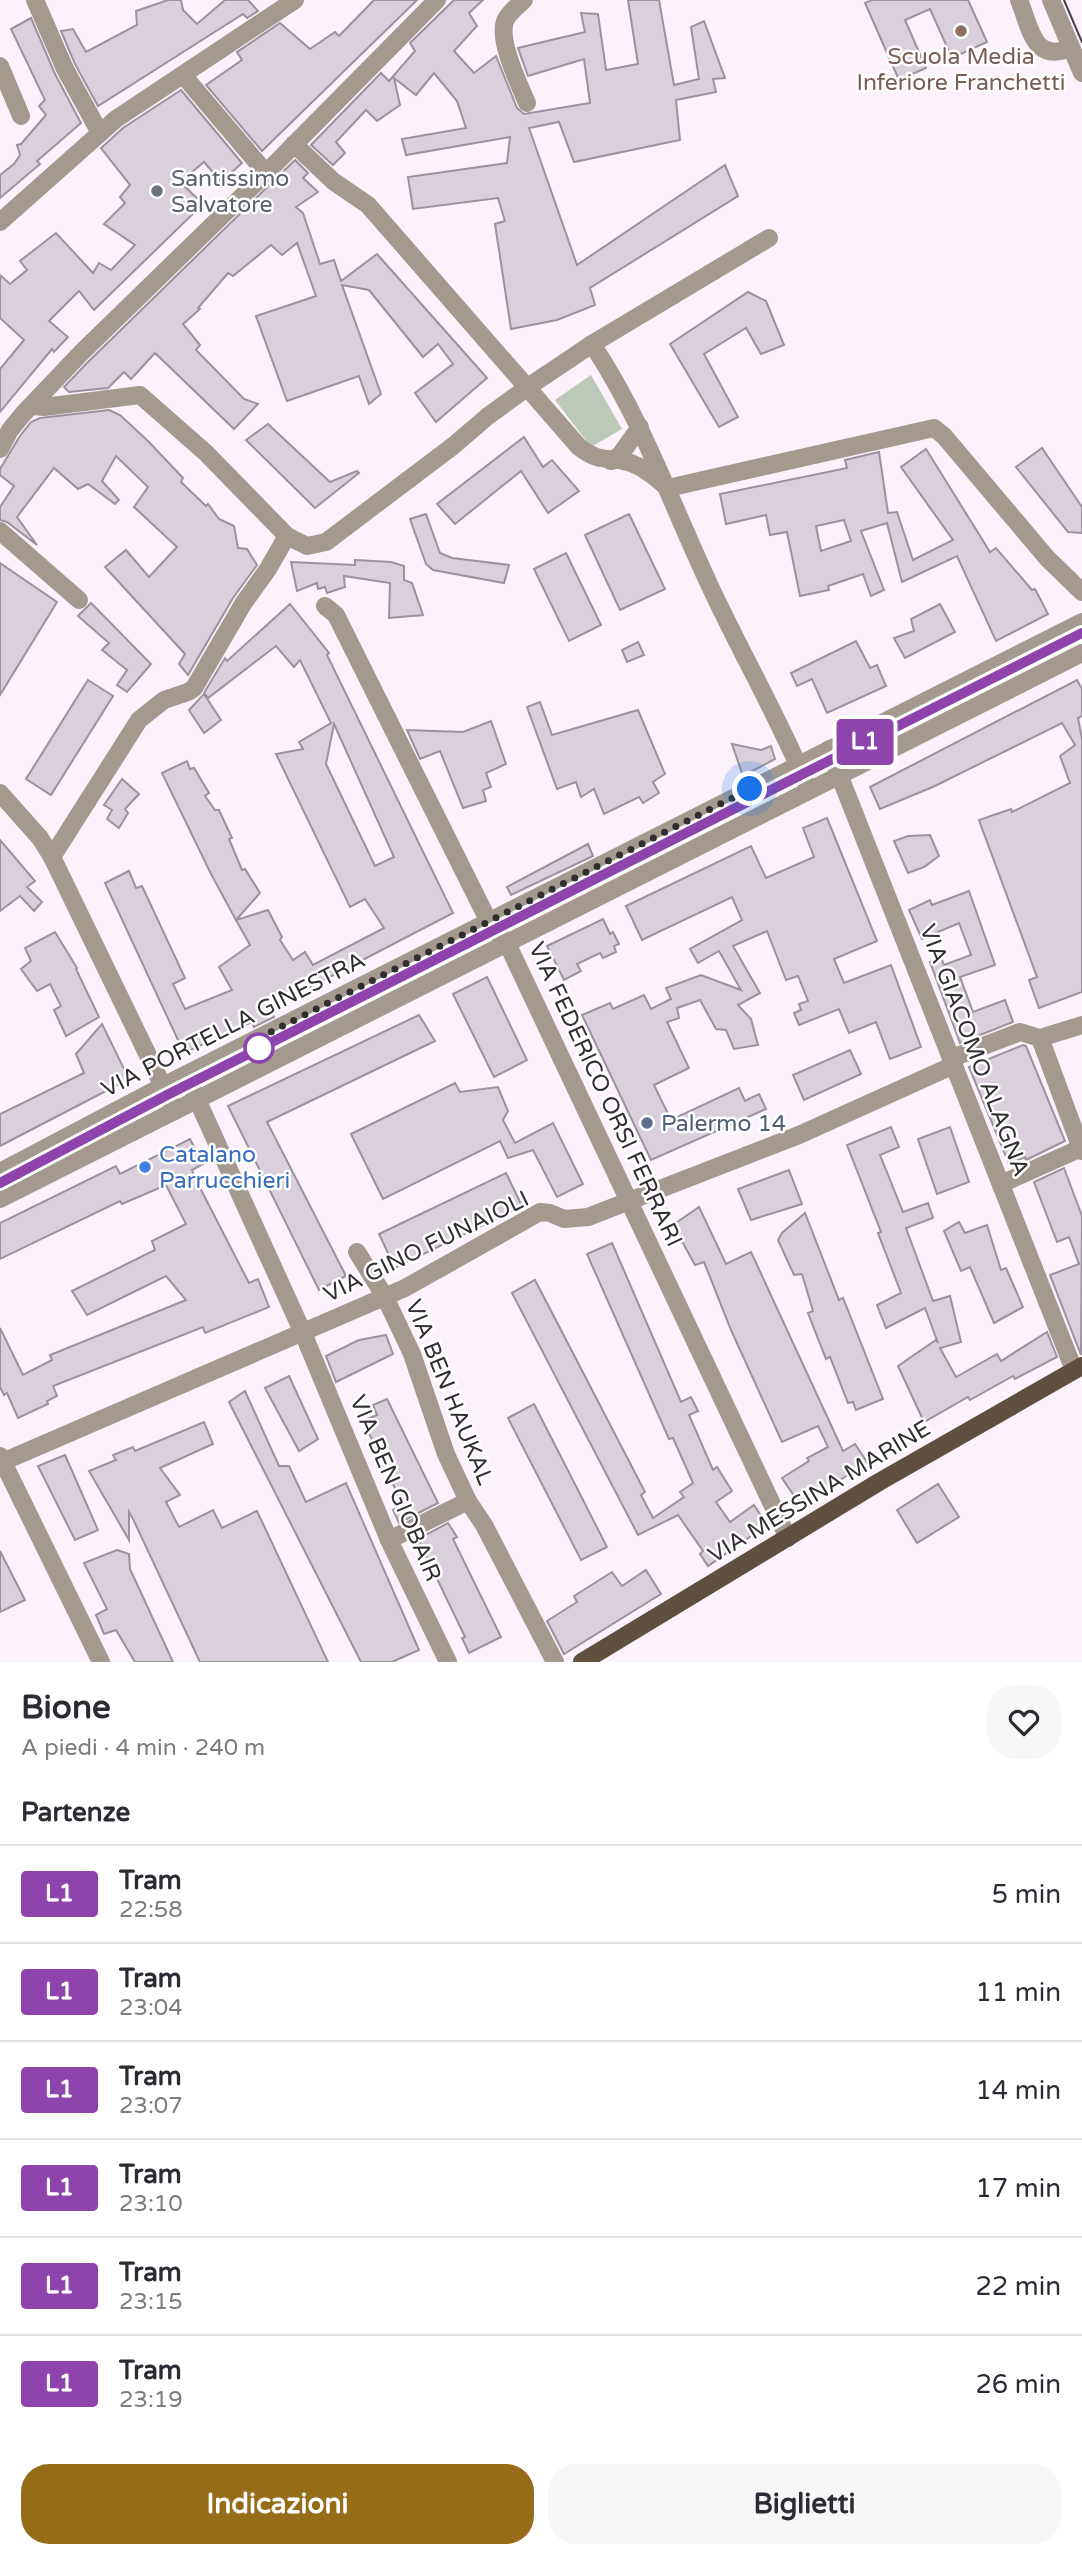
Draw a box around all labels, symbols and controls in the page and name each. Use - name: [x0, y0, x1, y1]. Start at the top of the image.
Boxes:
- marker: Scuola Media Inferiore Franchetti: [953, 23, 969, 39]
- place label: Scuola Media Inferiore Franchetti: [857, 43, 1065, 97]
- place label: Santissimo Salvatore: [171, 165, 289, 219]
- marker: Santissimo Salvatore: [149, 183, 165, 199]
- line badge: L1: [834, 719, 896, 765]
- text: L1: [851, 727, 879, 756]
- your location: [732, 771, 767, 806]
- street label: VIA GIACOMO ALAGNA: [913, 921, 1035, 1180]
- street label: VIA FEDERICO ORSI FERRARI: [522, 938, 688, 1251]
- street label: VIA PORTELLA GINESTRA: [97, 946, 370, 1104]
- unlabelled marker: [244, 1033, 274, 1063]
- place label: Palermo 14: [661, 1110, 786, 1138]
- marker: Palermo 14: [639, 1115, 655, 1131]
- place label: Catalano Parrucchieri: [159, 1141, 290, 1195]
- marker: Catalano Parrucchieri: [137, 1159, 153, 1175]
- street label: VIA GINO FUNAIOLI: [319, 1185, 534, 1309]
- street label: VIA BEN HAUKAL: [399, 1296, 499, 1489]
- street label: VIA BEN GIOBAIR: [343, 1391, 447, 1586]
- street label: VIA MESSINA MARINE: [703, 1414, 936, 1569]
- button: heart: [987, 1685, 1061, 1759]
- text: Bione: [21, 1688, 111, 1727]
- text: A piedi · 4 min · 240 m: [21, 1734, 265, 1762]
- text: Partenze: [21, 1797, 130, 1828]
- text: Tram: [119, 1865, 182, 1896]
- text: L1: [45, 1879, 74, 1908]
- text: 5 min: [992, 1879, 1061, 1910]
- text: 22:58: [119, 1896, 183, 1924]
- text: Tram: [119, 1963, 182, 1994]
- text: L1: [45, 1977, 74, 2006]
- text: 11 min: [975, 1977, 1061, 2008]
- text: 23:04: [119, 1994, 183, 2022]
- text: Tram: [119, 2061, 182, 2092]
- text: L1: [45, 2075, 74, 2104]
- text: 14 min: [975, 2075, 1061, 2106]
- text: 23:07: [119, 2092, 183, 2120]
- text: Tram: [119, 2159, 182, 2190]
- text: L1: [45, 2173, 74, 2202]
- text: 17 min: [975, 2173, 1061, 2204]
- text: 23:10: [119, 2190, 183, 2218]
- text: Tram: [119, 2257, 182, 2288]
- text: L1: [45, 2271, 74, 2300]
- text: 22 min: [975, 2271, 1061, 2302]
- text: 23:15: [119, 2288, 183, 2316]
- text: Tram: [119, 2355, 182, 2386]
- text: L1: [45, 2369, 74, 2398]
- text: 26 min: [975, 2369, 1061, 2400]
- text: 23:19: [119, 2386, 183, 2414]
- button: Indicazioni: [21, 2464, 534, 2544]
- button: Biglietti: [548, 2464, 1061, 2544]

